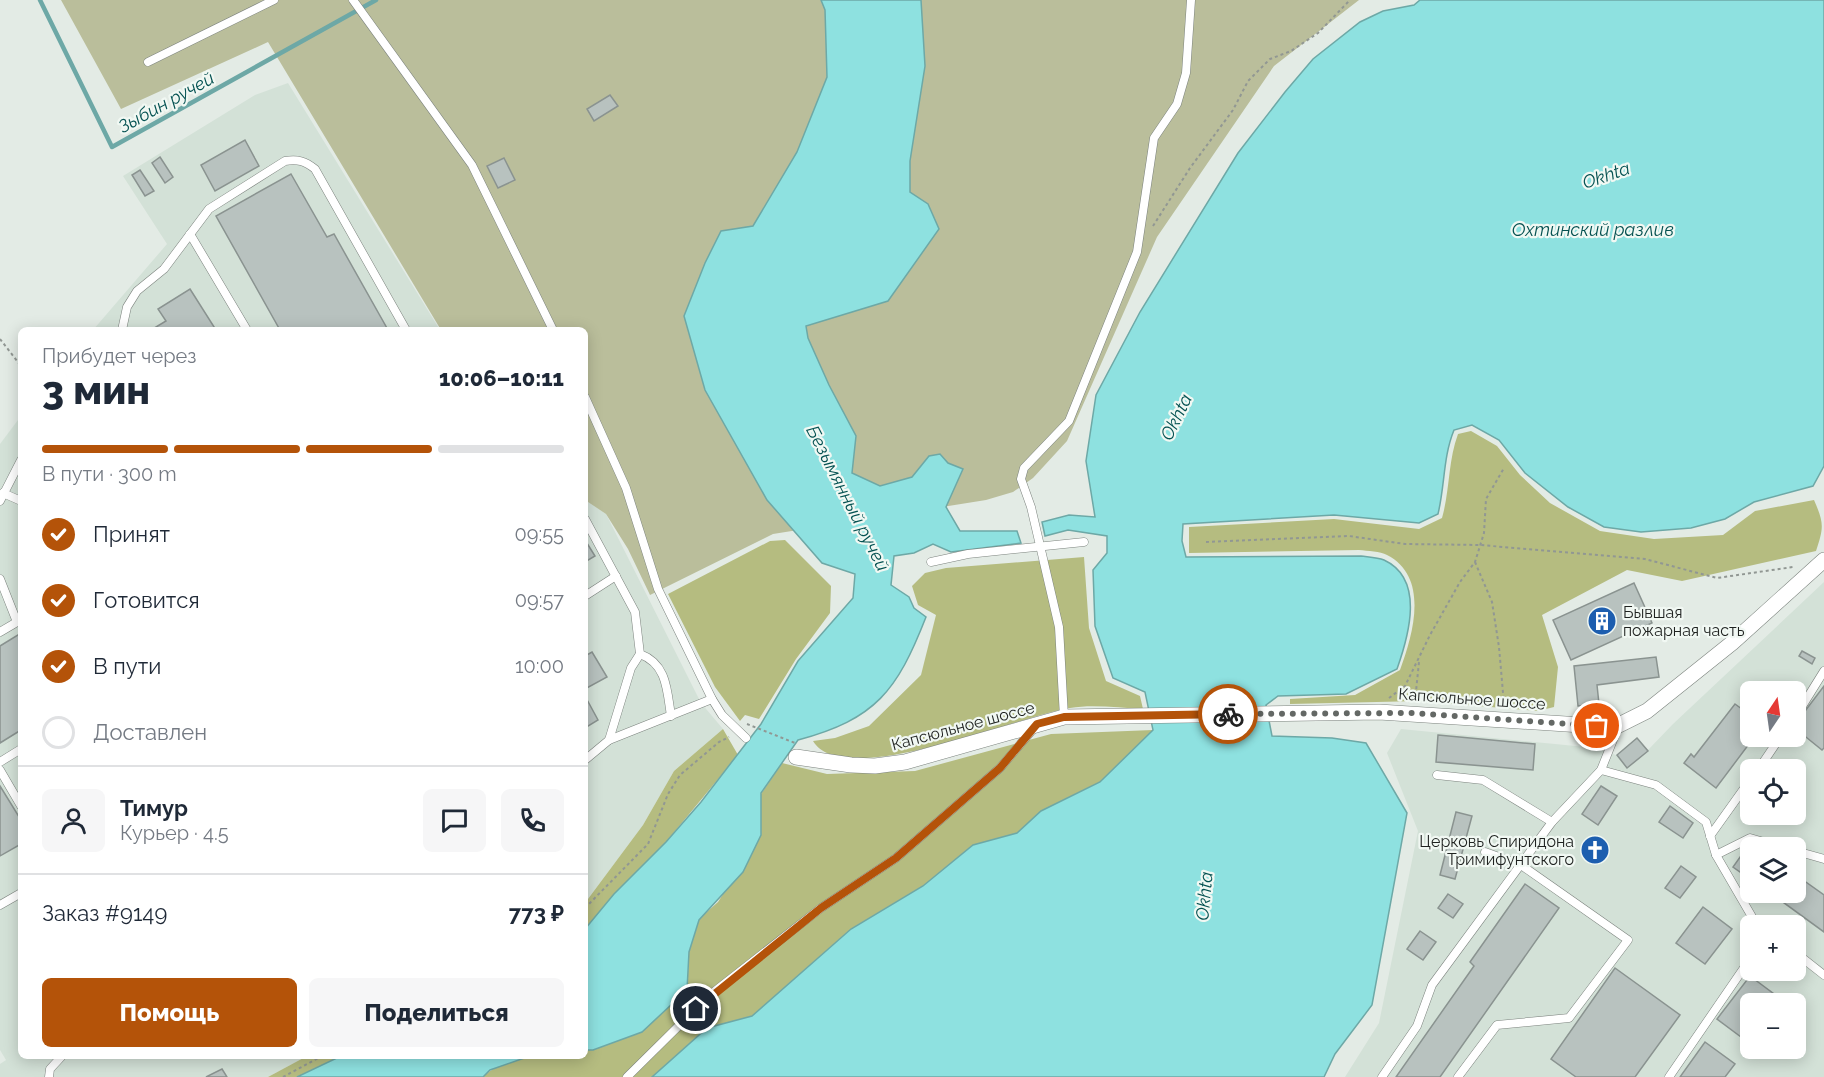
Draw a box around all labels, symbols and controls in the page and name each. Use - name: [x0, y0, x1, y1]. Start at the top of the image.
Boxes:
- water label: Зыбин ручей: [114, 67, 218, 137]
- water label: Okhta: [1579, 157, 1633, 193]
- water label: Охтинский разлив: [1512, 219, 1674, 240]
- text: Прибудет через: [42, 344, 196, 368]
- text: 10:06–10:11: [439, 365, 564, 391]
- text: 3 мин: [42, 367, 150, 413]
- water label: Okhta: [1156, 390, 1196, 444]
- water label: Безымянный ручей: [802, 422, 894, 574]
- text: В пути · 300 m: [42, 462, 177, 486]
- icon: check: [42, 518, 75, 551]
- text: Принят: [93, 521, 170, 547]
- text: 09:55: [514, 522, 564, 546]
- icon: check: [42, 584, 75, 617]
- text: Готовится: [93, 587, 200, 613]
- text: 09:57: [515, 588, 564, 612]
- place label: Бывшая пожарная часть: [1623, 603, 1745, 640]
- building icon: Бывшая пожарная часть: [1586, 605, 1618, 637]
- icon: check: [42, 650, 75, 683]
- text: В пути: [93, 653, 161, 679]
- text: 10:00: [515, 654, 564, 678]
- north arrow: [1740, 681, 1806, 747]
- map controls: [1740, 681, 1806, 1059]
- courier: [1198, 684, 1258, 744]
- street label: Капсюльное шоссе: [1398, 684, 1546, 714]
- street label: Капсюльное шоссе: [889, 698, 1037, 754]
- icon: bike: [1212, 698, 1245, 731]
- pin: [1571, 700, 1622, 751]
- icon: bag: [1580, 709, 1613, 742]
- text: Доставлен: [93, 719, 207, 745]
- button: locate: [1740, 759, 1806, 825]
- button: person: [42, 789, 105, 852]
- button: chat: [423, 789, 486, 852]
- button: phone: [501, 789, 564, 852]
- text: Тимур: [120, 795, 188, 821]
- text: Курьер · 4.5: [120, 821, 229, 845]
- place label: Церковь Спиридона Тримифунтского: [1419, 832, 1574, 869]
- church icon: Церковь Спиридона Тримифунтского: [1579, 834, 1611, 866]
- button: layers: [1740, 837, 1806, 903]
- water label: Okhta: [1191, 870, 1217, 921]
- text: Заказ #9149: [42, 900, 167, 926]
- text: 773 ₽: [509, 900, 564, 926]
- button: +: [1740, 915, 1806, 981]
- button: Помощь: [42, 978, 297, 1047]
- button: Поделиться: [309, 978, 564, 1047]
- pin: [670, 983, 721, 1034]
- icon: home: [679, 992, 712, 1025]
- button: −: [1740, 993, 1806, 1059]

